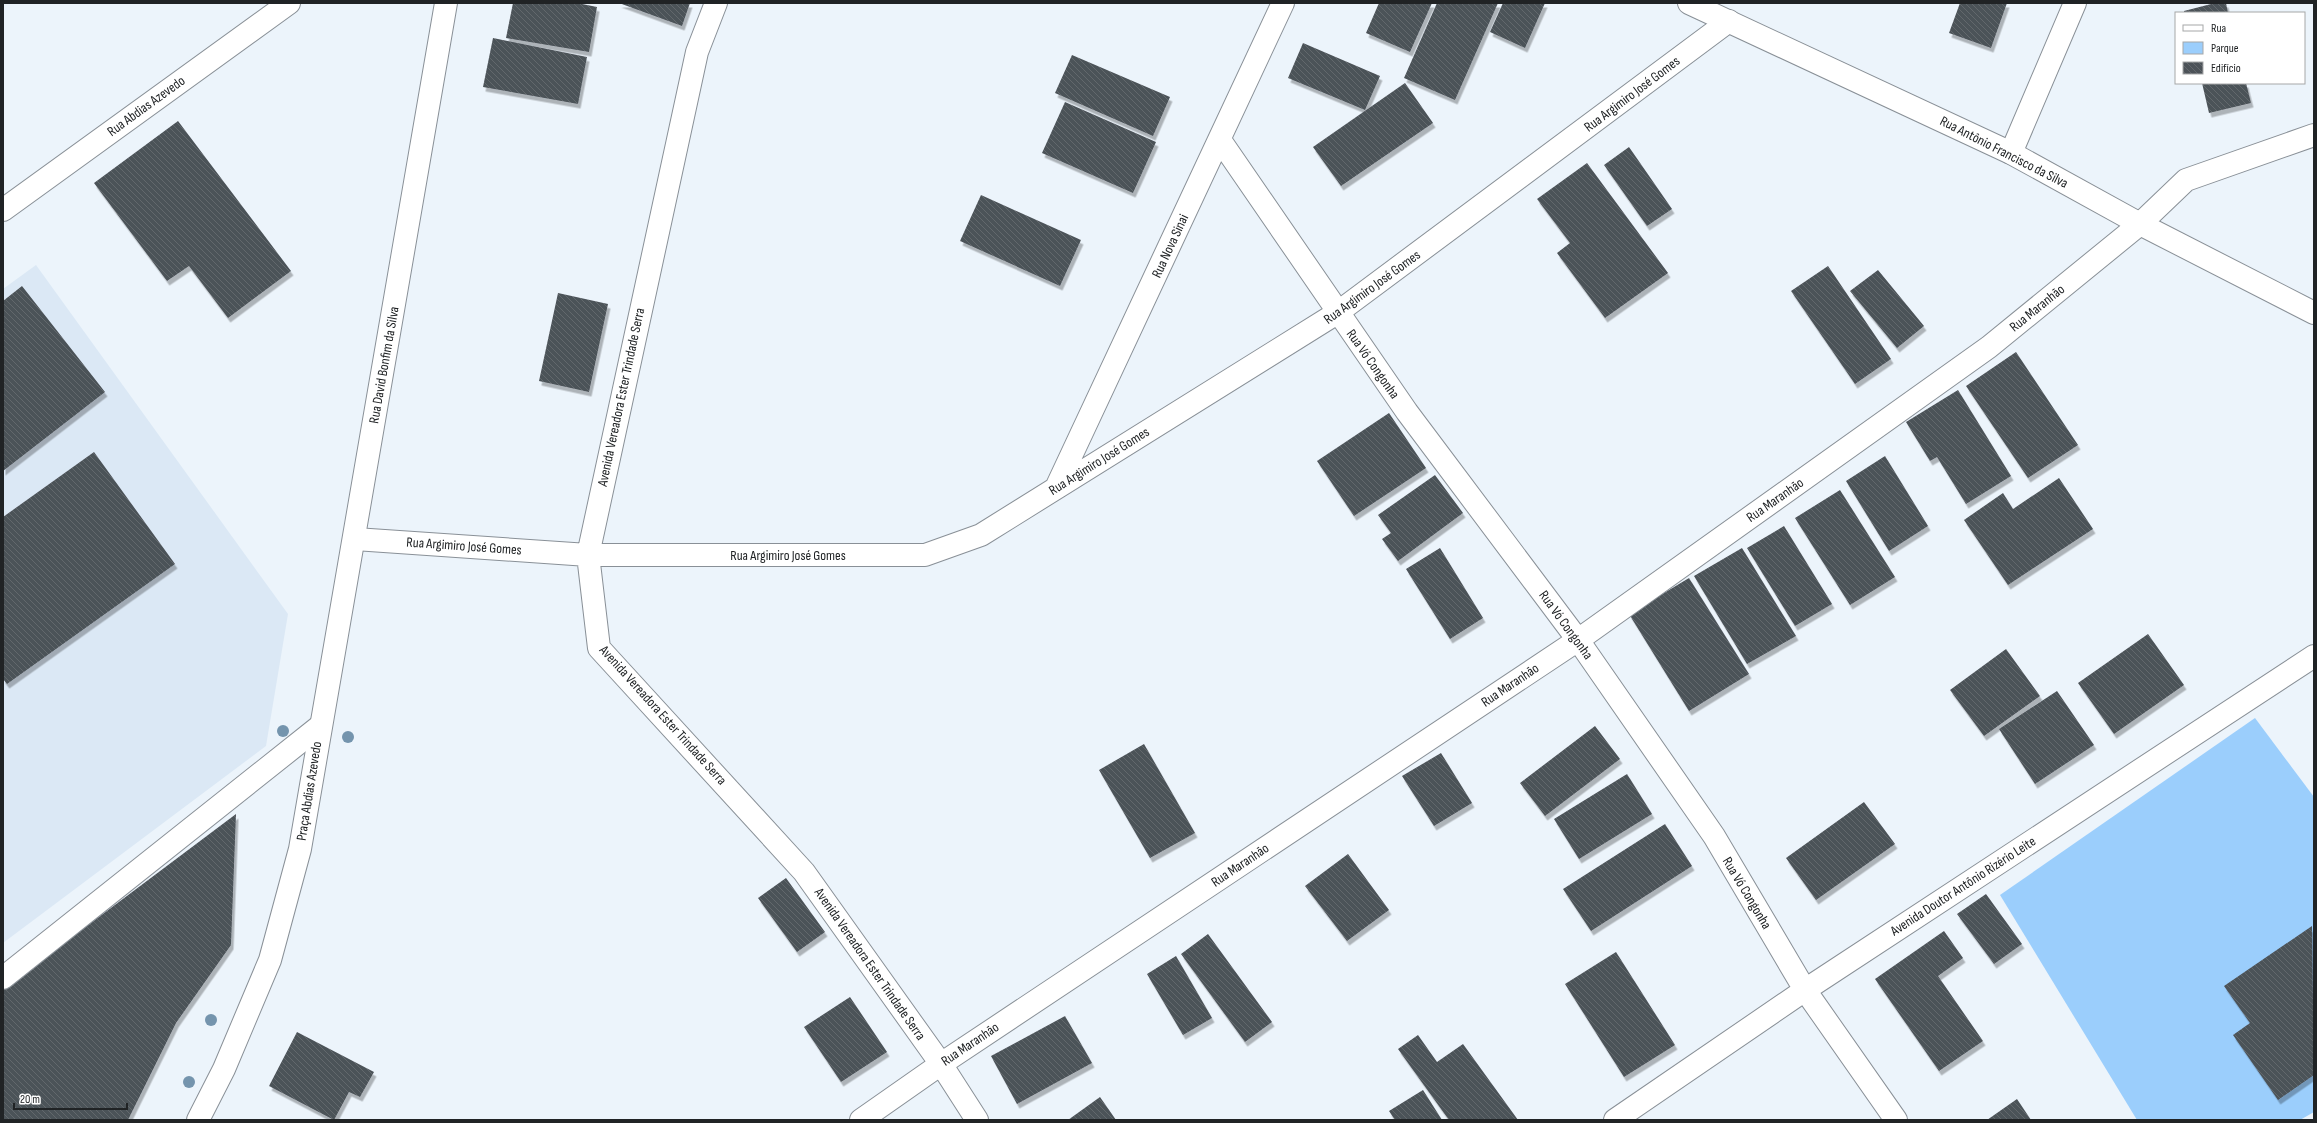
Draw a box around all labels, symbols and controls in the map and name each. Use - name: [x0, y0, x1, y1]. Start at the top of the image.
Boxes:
- legend: [2175, 12, 2305, 84]
- text: Rua: [2211, 21, 2227, 36]
- text: Parque: [2211, 41, 2239, 56]
- street label: Rua Argimiro José Gomes: [1581, 52, 1683, 136]
- text: Edifício: [2211, 61, 2241, 76]
- street label: Rua Abdias Azevedo: [104, 72, 188, 140]
- street label: Rua Antônio Francisco da Silva: [1937, 112, 2071, 192]
- street label: Rua Nova Sinai: [1148, 212, 1192, 280]
- street label: Rua Argimiro José Gomes: [1320, 246, 1424, 328]
- street label: Rua Maranhão: [2006, 281, 2068, 335]
- street label: Rua David Bonfim da Silva: [365, 305, 403, 425]
- street label: Avenida Vereadora Ester Trindade Serra: [594, 306, 648, 489]
- street label: Rua Vó Congonha: [1343, 326, 1403, 402]
- street label: Rua Argimiro José Gomes: [1046, 423, 1152, 499]
- street label: Rua Maranhão: [1743, 474, 1807, 526]
- street label: Rua Argimiro José Gomes: [406, 533, 522, 559]
- street label: Rua Argimiro José Gomes: [730, 547, 846, 564]
- street label: Rua Vó Congonha: [1535, 587, 1597, 663]
- street label: Avenida Vereadora Ester Trindade Serra: [595, 641, 730, 788]
- street label: Rua Maranhão: [1478, 659, 1542, 711]
- street label: Praça Abdias Azevedo: [293, 740, 325, 842]
- street label: Avenida Doutor Antônio Rizério Leite: [1886, 833, 2039, 940]
- street label: Rua Maranhão: [1208, 839, 1272, 891]
- street label: Rua Vó Congonha: [1719, 854, 1775, 932]
- street label: Avenida Vereadora Ester Trindade Serra: [810, 884, 929, 1043]
- street label: Rua Maranhão: [938, 1018, 1002, 1070]
- scale bar: [14, 1085, 127, 1111]
- text: 20 m: [20, 1092, 40, 1107]

